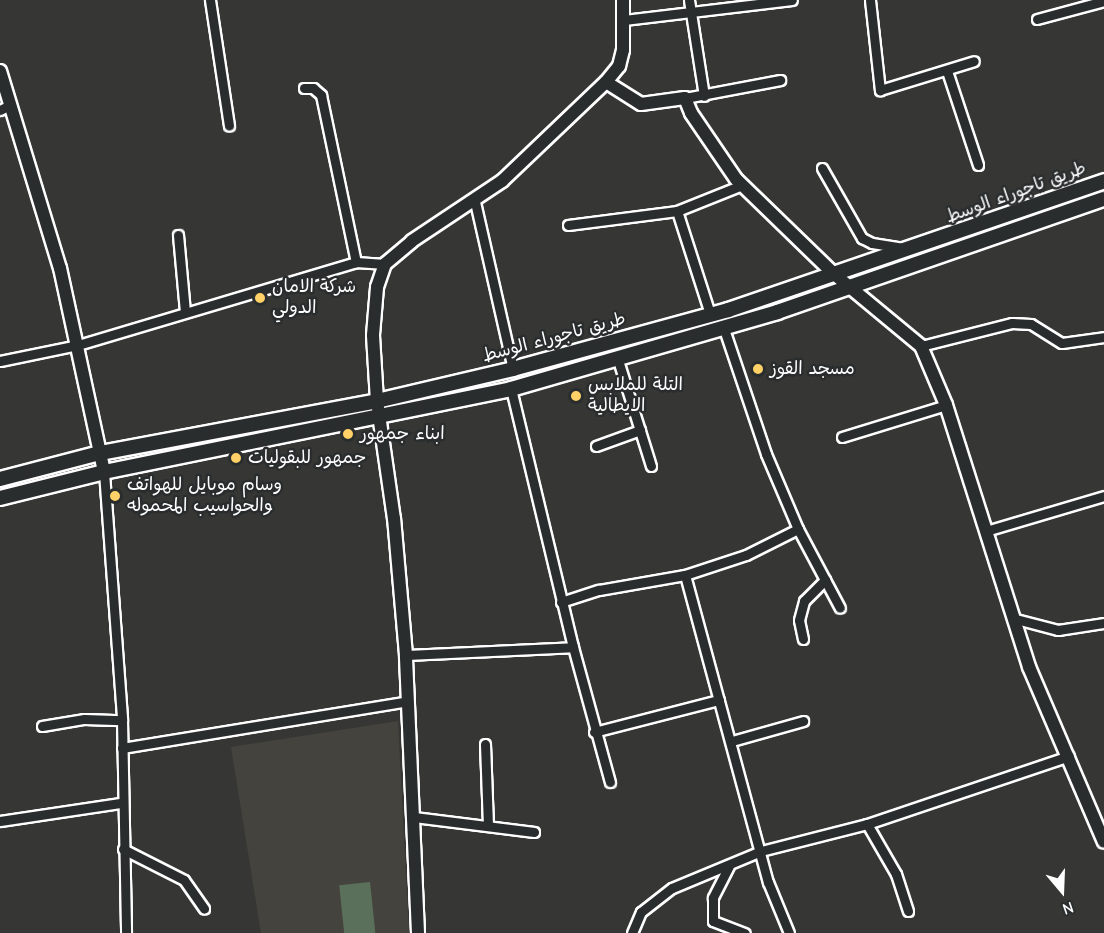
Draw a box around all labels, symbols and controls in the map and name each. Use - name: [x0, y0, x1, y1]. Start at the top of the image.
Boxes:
- street label: طريق تاجوراء الوسط: [943, 158, 1089, 228]
- place label: شركة الامان الدولي: [272, 277, 356, 320]
- marker: شركة الامان الدولي: [253, 291, 267, 305]
- street label: طريق تاجوراء الوسط: [480, 308, 628, 368]
- place label: مسجد القوز: [770, 358, 855, 380]
- marker: مسجد القوز: [751, 362, 765, 376]
- place label: التلة للملابس الايطالية: [588, 375, 683, 418]
- marker: التلة للملابس الايطالية: [569, 389, 583, 403]
- place label: ابناء جمهور: [360, 423, 445, 445]
- marker: ابناء جمهور: [341, 427, 355, 441]
- place label: جمهور للبقوليات: [248, 447, 366, 469]
- marker: جمهور للبقوليات: [229, 451, 243, 465]
- place label: وسام موبايل للهواتف والحواسيب المحموله: [127, 475, 282, 518]
- marker: وسام موبايل للهواتف والحواسيب المحموله: [108, 489, 122, 503]
- north arrow: [1032, 861, 1092, 921]
- text: N: [1060, 898, 1076, 918]

